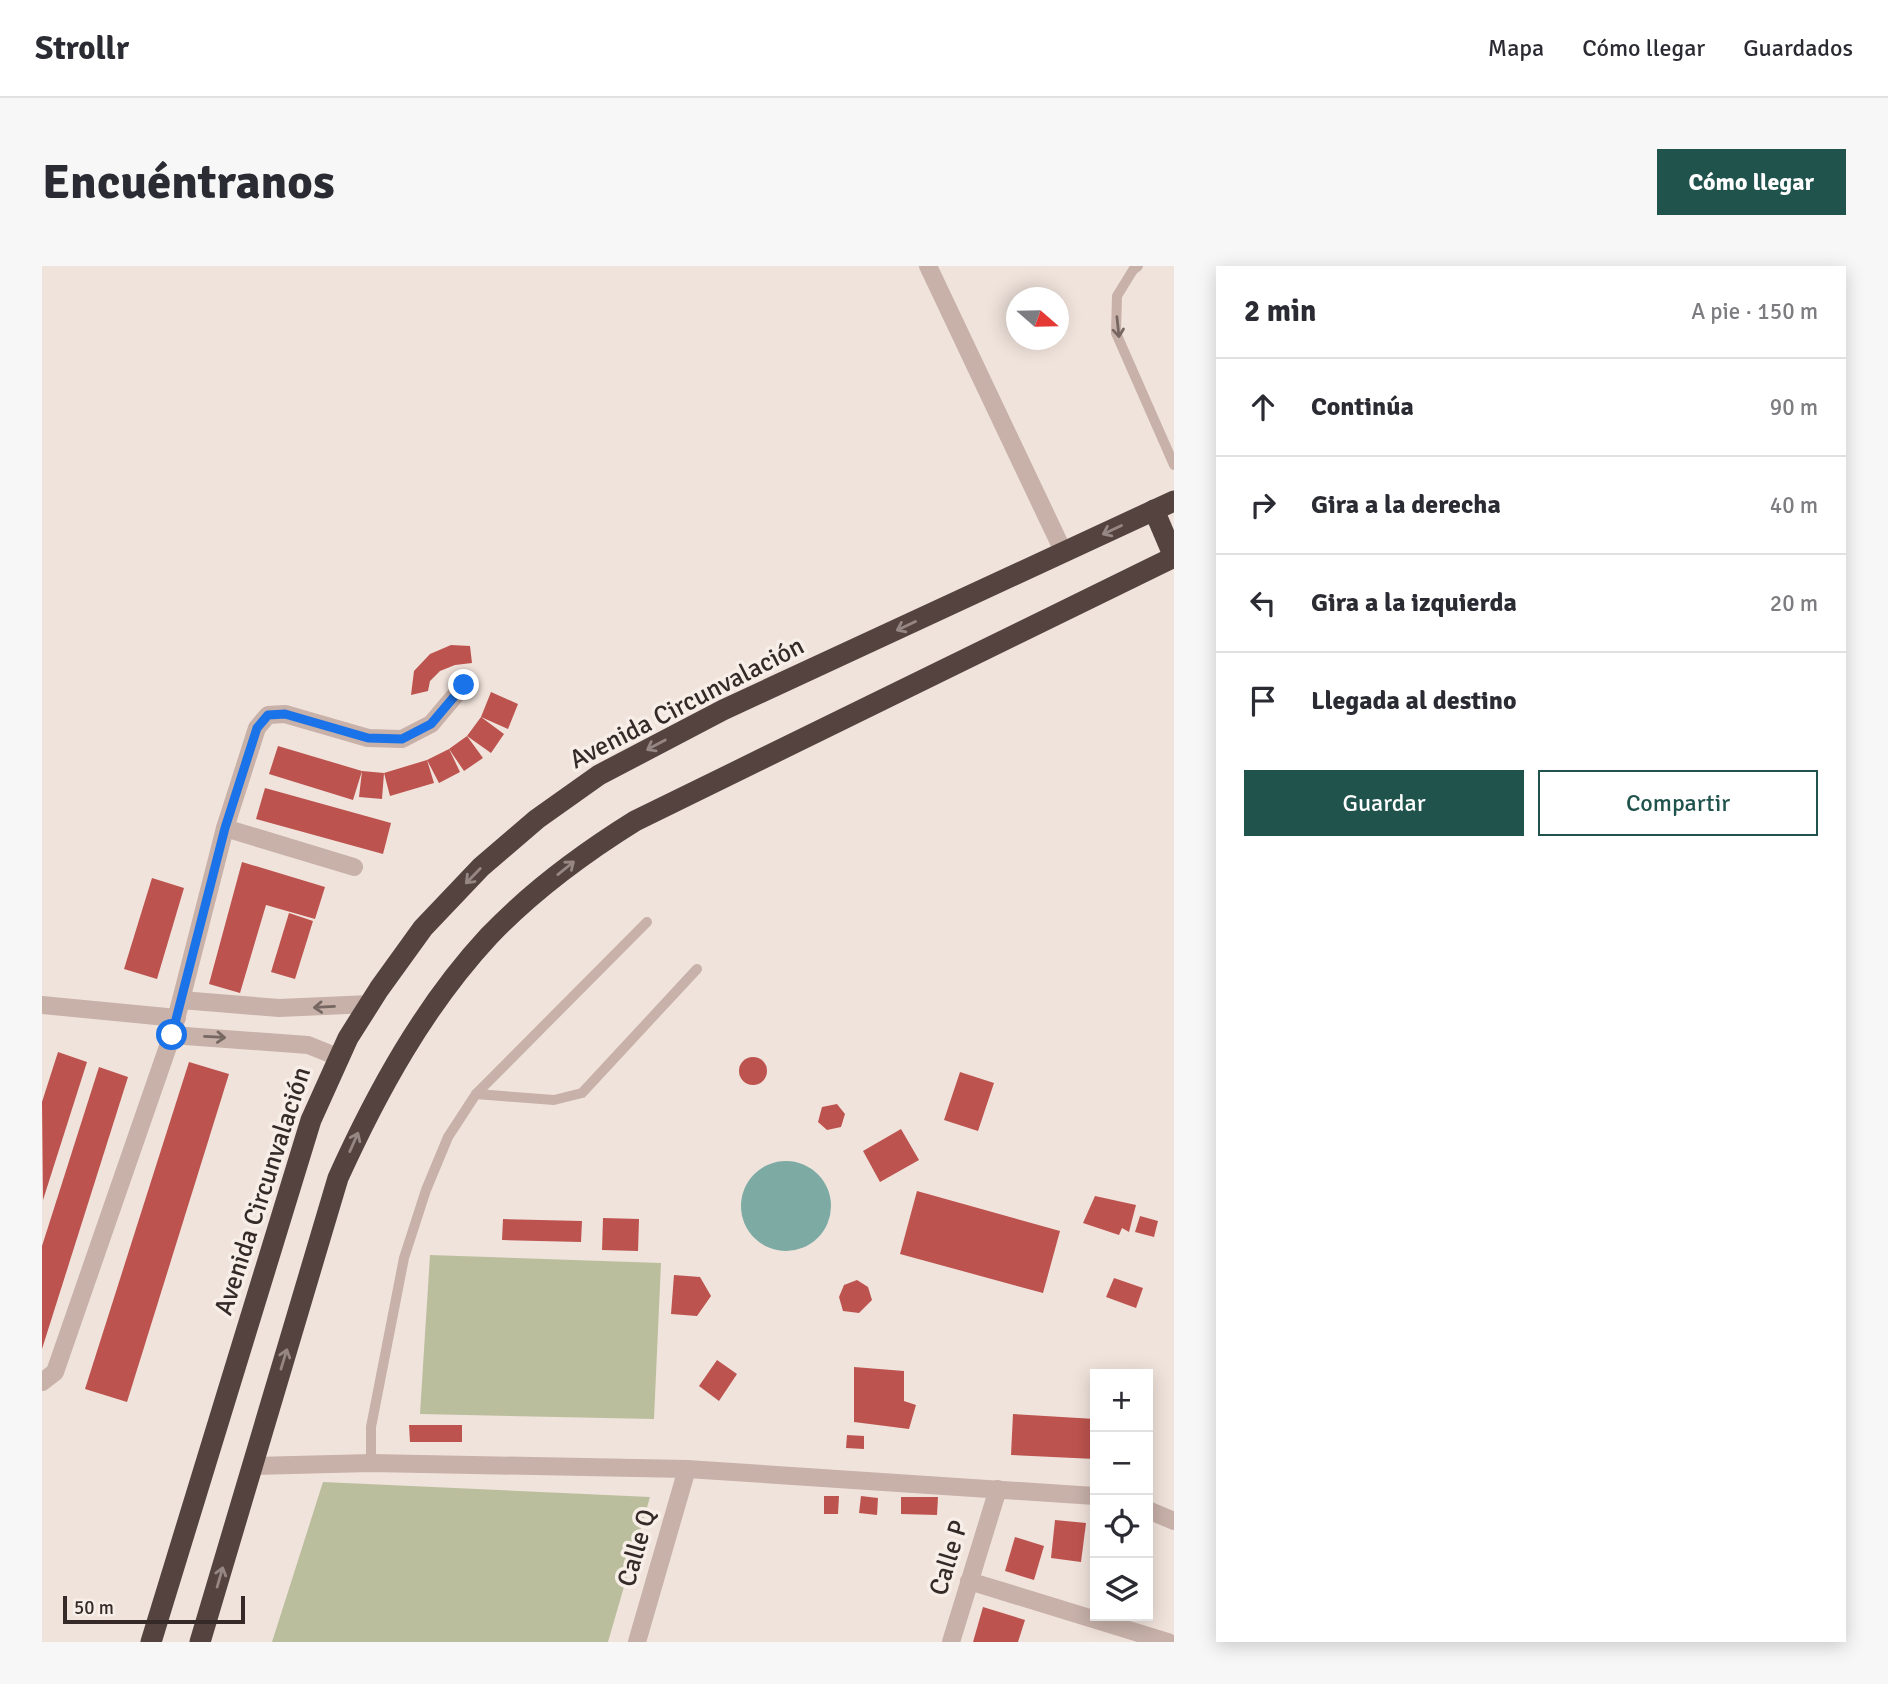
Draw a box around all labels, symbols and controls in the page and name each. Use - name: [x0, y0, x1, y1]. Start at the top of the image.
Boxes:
- text: Strollr: [35, 28, 129, 69]
- text: Mapa: [1488, 33, 1544, 63]
- text: Cómo llegar: [1582, 33, 1705, 63]
- text: Guardados: [1743, 33, 1853, 63]
- button: Cómo llegar: [1657, 149, 1846, 215]
- text: Encuéntranos: [42, 152, 335, 212]
- north arrow: [1006, 287, 1069, 350]
- text: 2 min: [1244, 293, 1316, 330]
- text: A pie · 150 m: [1691, 297, 1818, 326]
- one-way arrow: [1112, 315, 1125, 338]
- icon: ahead: [1244, 388, 1282, 426]
- text: Continúa: [1311, 391, 1414, 423]
- text: 90 m: [1770, 393, 1818, 422]
- icon: right: [1244, 486, 1282, 524]
- text: Gira a la derecha: [1311, 489, 1501, 521]
- text: 40 m: [1770, 491, 1818, 520]
- one-way arrow: [1102, 524, 1123, 537]
- icon: left: [1244, 584, 1282, 622]
- text: Gira a la izquierda: [1311, 587, 1517, 619]
- text: 20 m: [1770, 589, 1818, 618]
- one-way arrow: [896, 619, 917, 633]
- street label: Avenida Circunvalación: [564, 630, 810, 776]
- route end: [448, 669, 479, 700]
- icon: arrive: [1244, 682, 1282, 720]
- text: Llegada al destino: [1311, 685, 1517, 717]
- one-way arrow: [647, 738, 667, 752]
- button: Guardar: [1244, 770, 1524, 836]
- button: Compartir: [1538, 770, 1818, 836]
- one-way arrow: [556, 860, 574, 875]
- one-way arrow: [464, 868, 481, 885]
- one-way arrow: [314, 1001, 336, 1014]
- route start: [156, 1019, 187, 1050]
- one-way arrow: [203, 1031, 226, 1044]
- street label: Avenida Circunvalación: [208, 1063, 318, 1319]
- one-way arrow: [348, 1132, 361, 1153]
- one-way arrow: [279, 1348, 292, 1370]
- map controls: [1090, 1369, 1153, 1621]
- button: +: [1090, 1369, 1153, 1432]
- button: −: [1090, 1432, 1153, 1495]
- button: locate: [1090, 1495, 1153, 1558]
- street label: Calle Q: [611, 1506, 663, 1590]
- street label: Calle P: [922, 1517, 976, 1599]
- button: layers: [1090, 1558, 1153, 1621]
- one-way arrow: [214, 1566, 227, 1588]
- scale bar: [63, 1593, 245, 1625]
- text: 50 m: [74, 1596, 114, 1620]

